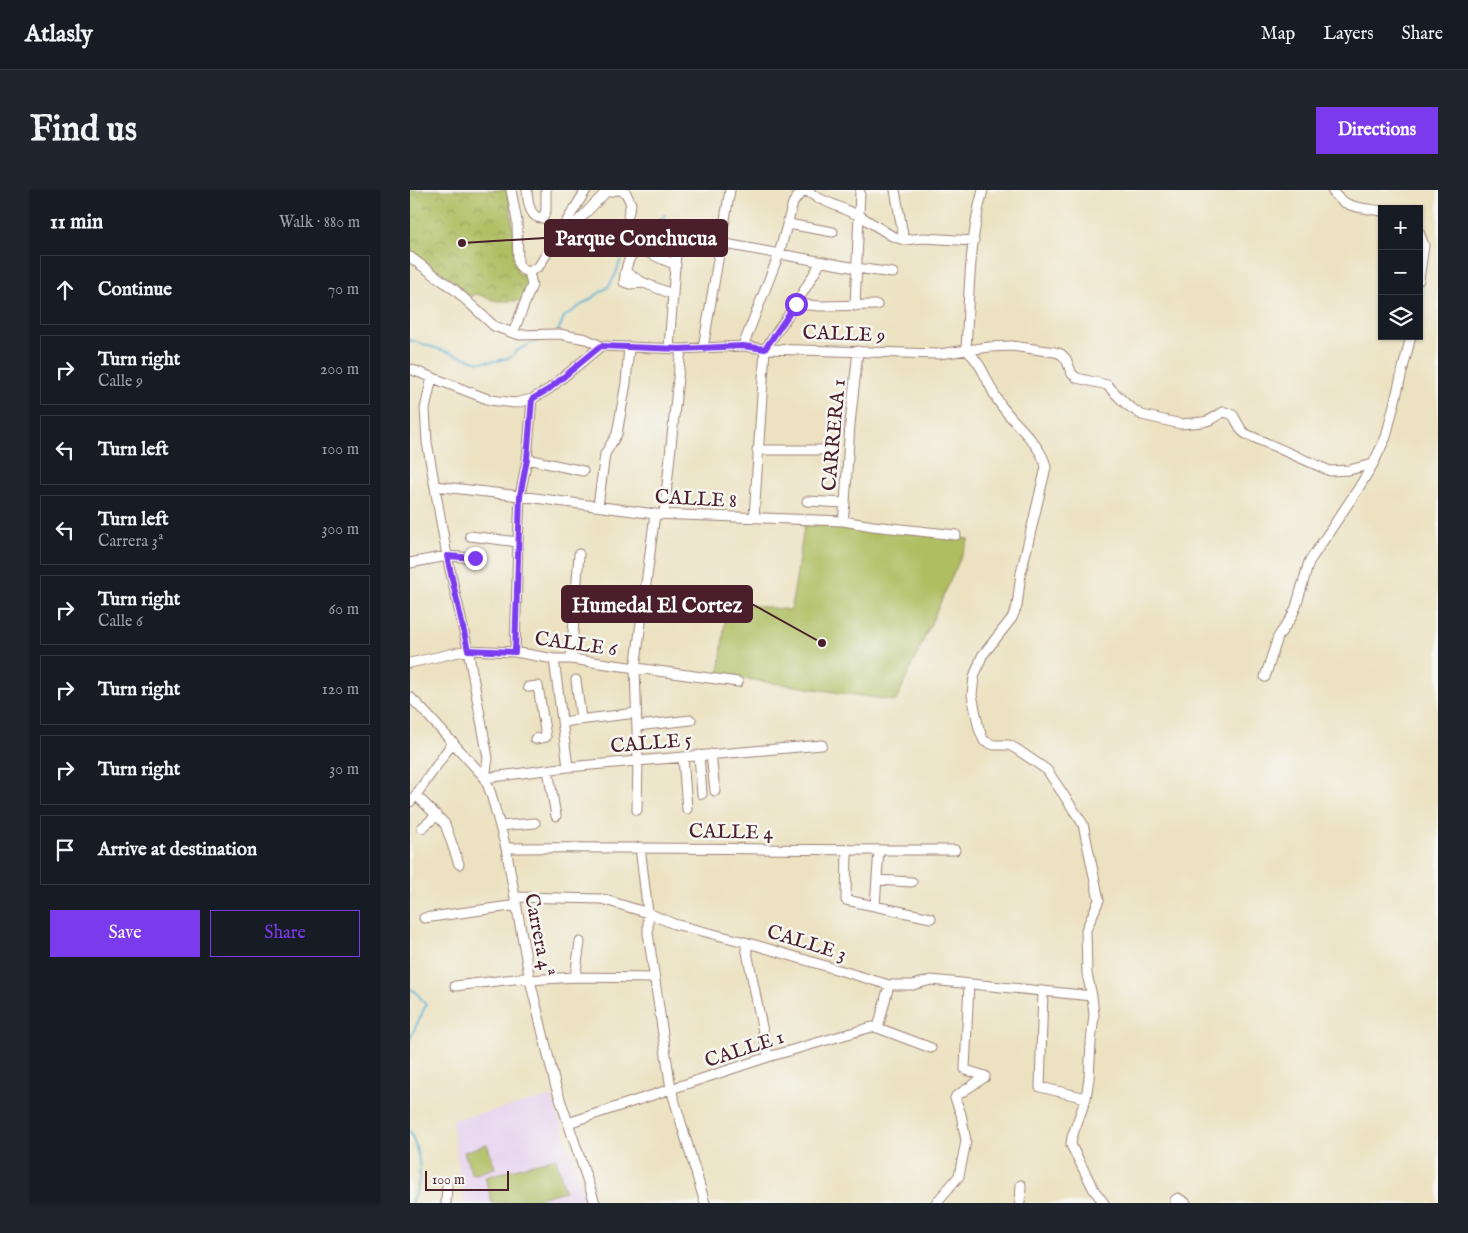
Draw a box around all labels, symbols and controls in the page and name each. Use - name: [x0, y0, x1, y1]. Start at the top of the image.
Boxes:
- text: Atlasly: [25, 19, 93, 50]
- text: Map: [1261, 23, 1295, 46]
- text: Layers: [1323, 23, 1374, 46]
- text: Share: [1402, 23, 1443, 46]
- button: Directions: [1316, 107, 1438, 154]
- text: Find us: [30, 108, 137, 153]
- map controls: [1378, 205, 1423, 340]
- button: +: [1378, 205, 1423, 250]
- text: 11 min: [50, 209, 103, 236]
- text: Walk · 880 m: [279, 213, 360, 233]
- callout: Parque Conchucua: [545, 220, 727, 256]
- text: Parque Conchucua: [555, 226, 718, 253]
- button: −: [1378, 250, 1423, 295]
- icon: ahead: [51, 276, 79, 304]
- text: Continue: [98, 278, 172, 302]
- text: 70 m: [328, 280, 359, 300]
- route start: [785, 293, 808, 316]
- button: layers: [1378, 295, 1423, 340]
- street label: CALLE 9: [802, 321, 886, 348]
- text: Turn right: [98, 348, 180, 372]
- icon: right: [51, 356, 79, 384]
- text: 200 m: [320, 360, 359, 380]
- text: Calle 9: [98, 372, 143, 392]
- street label: CARRERA 1: [817, 378, 852, 492]
- icon: left: [51, 436, 79, 464]
- text: Turn left: [98, 438, 169, 462]
- text: 100 m: [322, 440, 359, 460]
- street label: CALLE 8: [654, 485, 738, 514]
- text: Turn left: [98, 508, 169, 532]
- icon: left: [51, 516, 79, 544]
- text: 300 m: [321, 520, 359, 540]
- text: Carrera 3ª: [98, 532, 164, 552]
- route end: [464, 547, 487, 570]
- callout: Humedal El Cortez: [562, 586, 752, 622]
- text: Turn right: [98, 588, 180, 612]
- text: Humedal El Cortez: [572, 593, 743, 620]
- icon: right: [51, 596, 79, 624]
- text: 60 m: [329, 600, 359, 620]
- text: Calle 6: [98, 612, 143, 632]
- street label: CALLE 6: [533, 626, 619, 663]
- icon: right: [51, 676, 79, 704]
- text: Turn right: [98, 678, 180, 702]
- text: 120 m: [322, 680, 359, 700]
- street label: CALLE 5: [609, 727, 693, 760]
- icon: right: [51, 756, 79, 784]
- text: Turn right: [98, 758, 180, 782]
- text: 30 m: [329, 760, 359, 780]
- street label: CALLE 4: [689, 819, 773, 846]
- icon: arrive: [51, 836, 79, 864]
- text: Arrive at destination: [98, 838, 257, 862]
- street label: Carrera 4ª: [518, 891, 559, 979]
- button: Save: [50, 910, 200, 957]
- button: Share: [210, 910, 360, 957]
- street label: CALLE 3: [764, 920, 849, 967]
- street label: CALLE 1: [702, 1025, 787, 1074]
- scale bar: [425, 1168, 509, 1191]
- text: 100 m: [432, 1171, 465, 1189]

